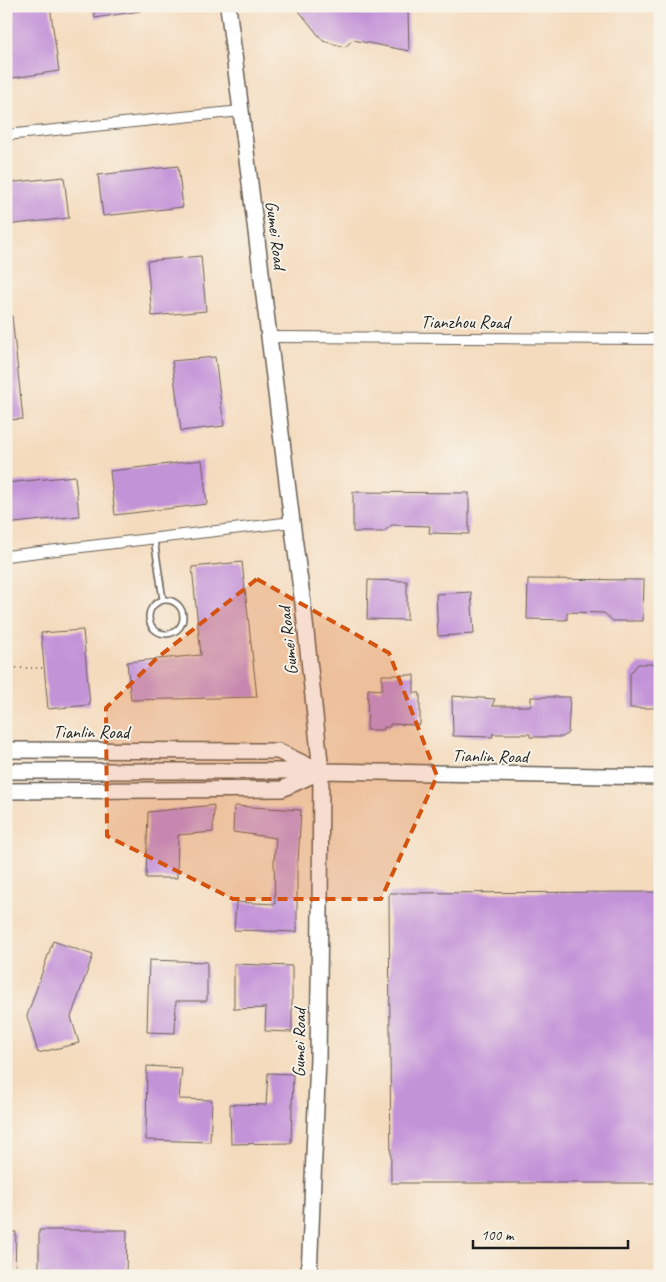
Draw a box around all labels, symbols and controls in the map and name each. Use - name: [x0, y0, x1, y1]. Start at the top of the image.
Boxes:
- street label: Gumei Road: [261, 200, 291, 273]
- street label: Tianzhou Road: [421, 311, 512, 333]
- street label: Gumei Road: [273, 603, 303, 676]
- street label: Tianlin Road: [53, 721, 132, 743]
- street label: Tianlin Road: [452, 744, 531, 768]
- street label: Gumei Road: [287, 1006, 311, 1078]
- scale bar: [473, 1217, 628, 1249]
- text: 100 m: [481, 1226, 515, 1245]

